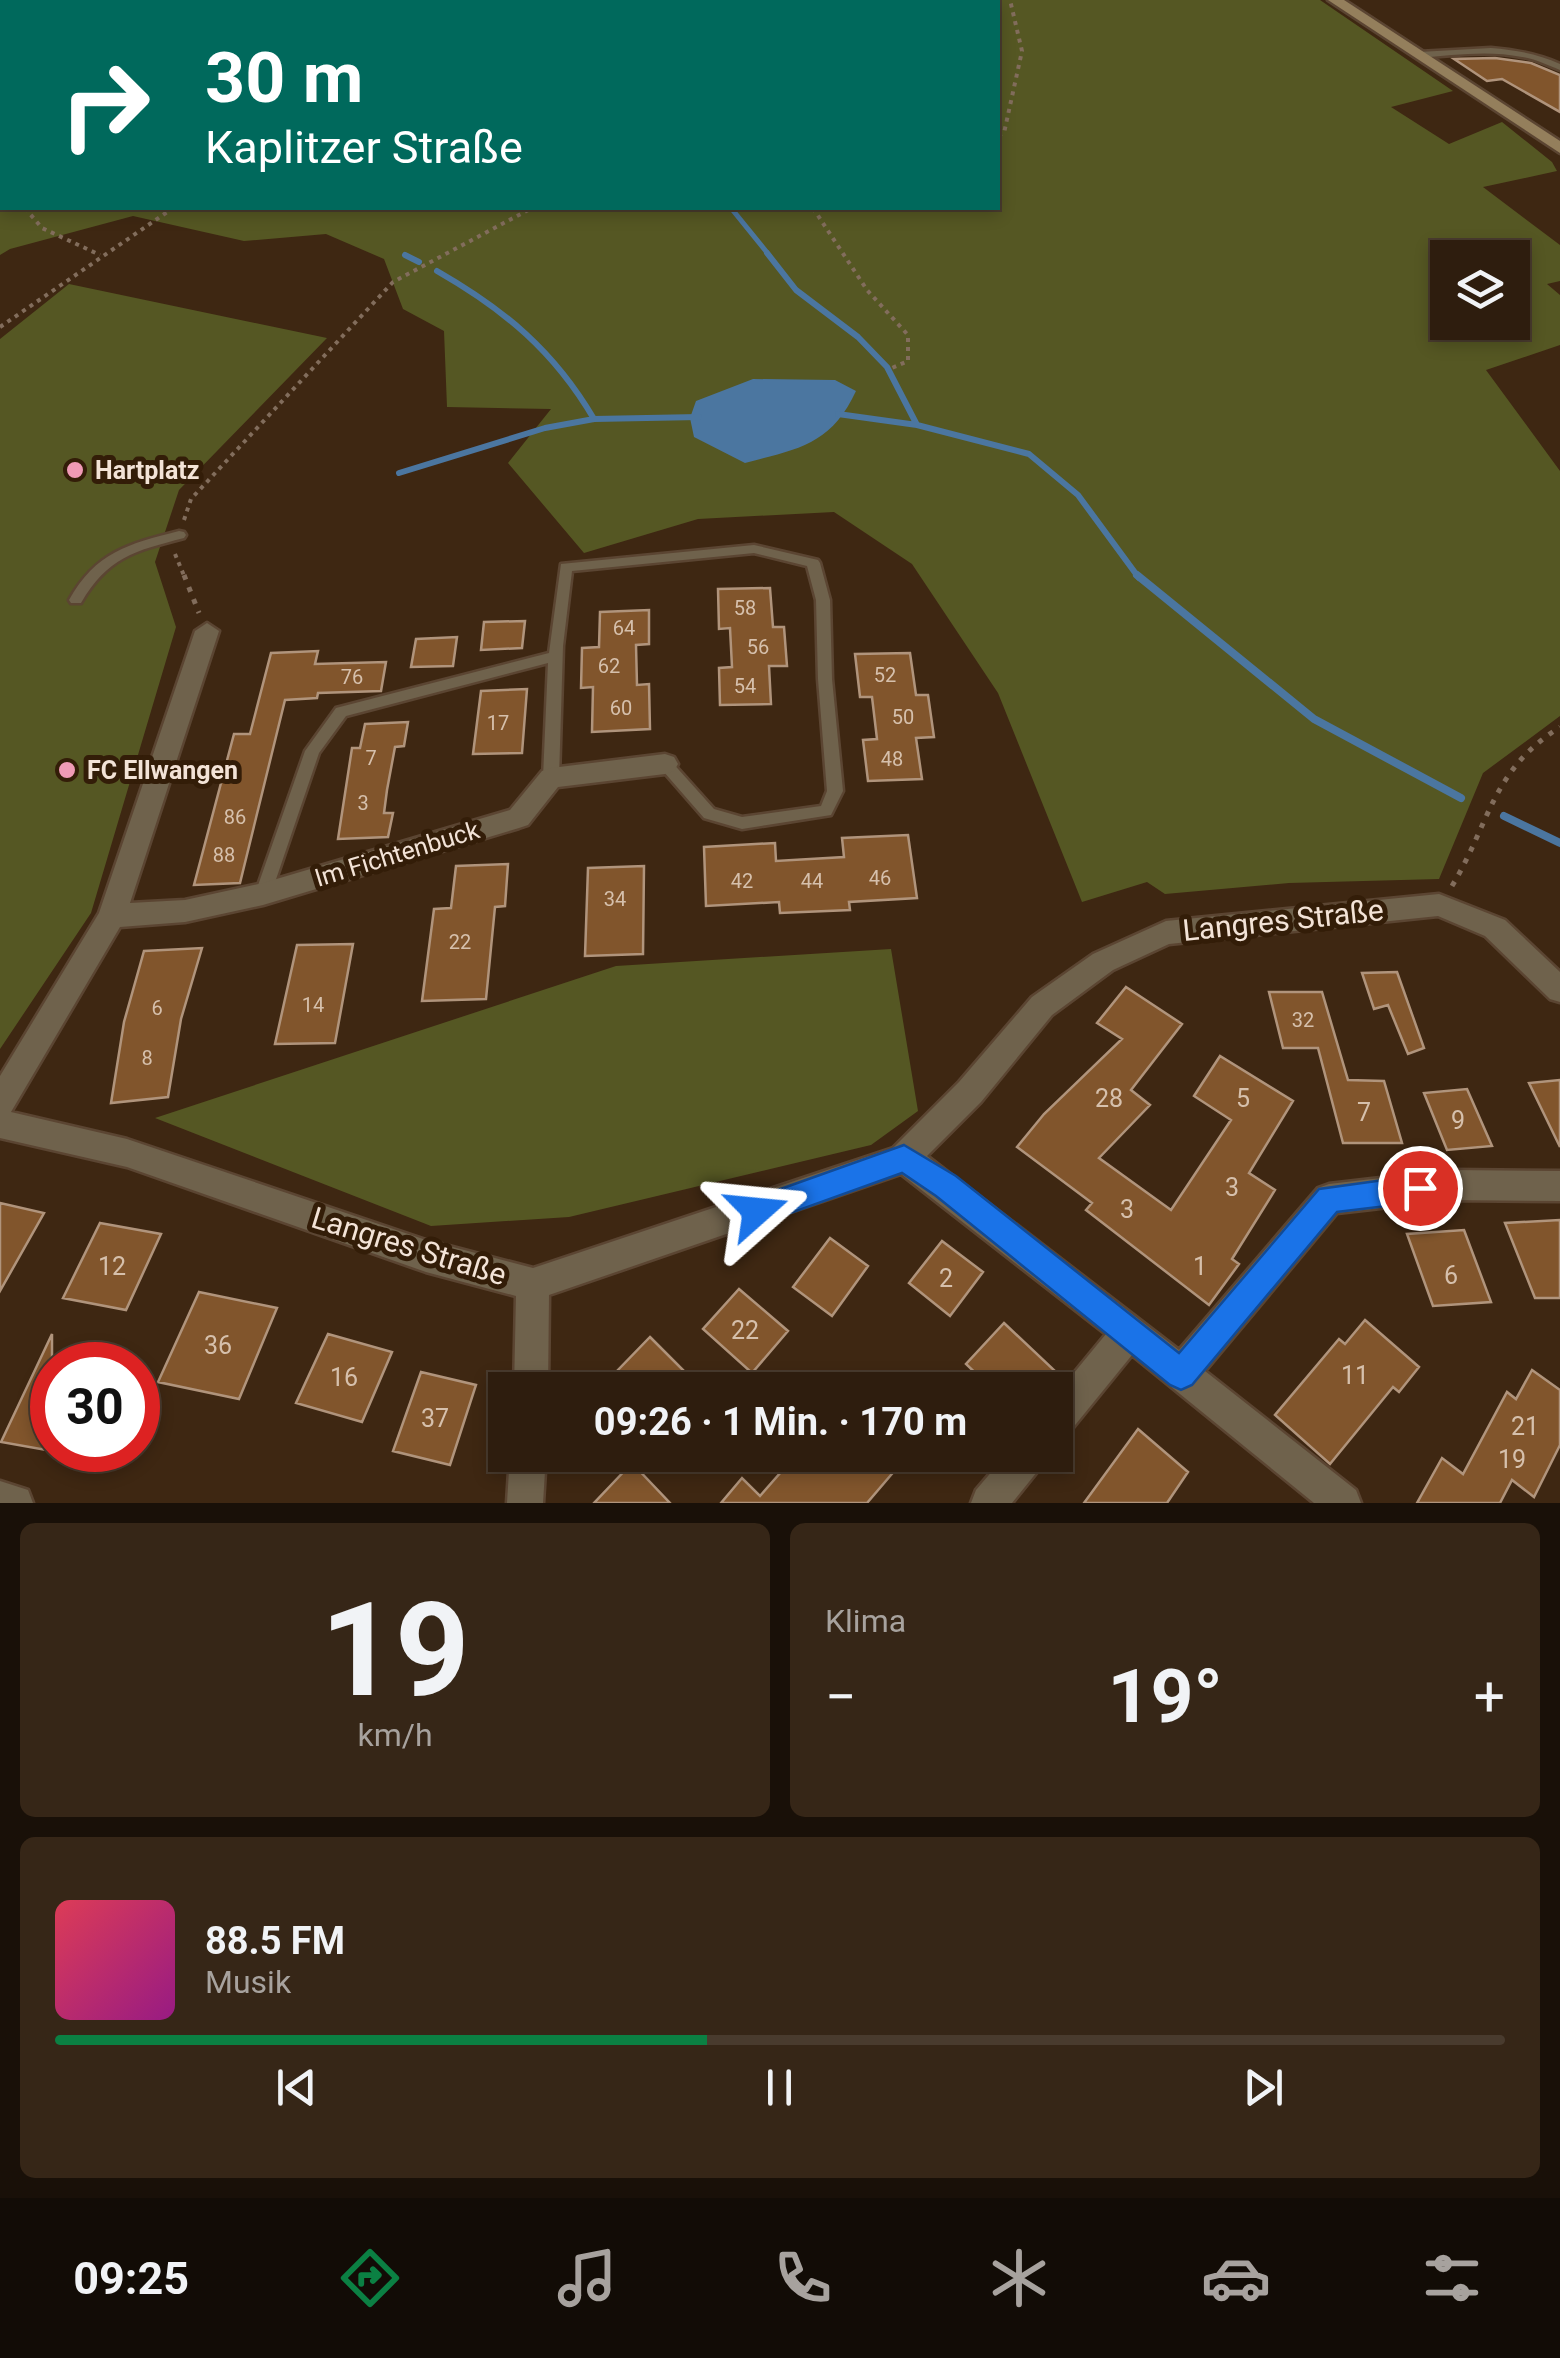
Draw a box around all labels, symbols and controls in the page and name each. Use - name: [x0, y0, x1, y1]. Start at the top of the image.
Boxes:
- text: 30 m: [205, 37, 363, 119]
- icon: right: [40, 40, 170, 170]
- text: Kaplitzer Straße: [205, 121, 523, 174]
- map controls: [1430, 240, 1530, 340]
- button: layers: [1430, 240, 1530, 340]
- place label: Hartplatz: [95, 456, 200, 485]
- marker: Hartplatz: [64, 459, 86, 481]
- house number: 58: [734, 596, 756, 620]
- house number: 64: [613, 616, 635, 640]
- house number: 56: [747, 635, 769, 659]
- house number: 62: [598, 654, 620, 678]
- house number: 52: [874, 663, 896, 687]
- house number: 76: [341, 665, 363, 689]
- house number: 54: [734, 674, 756, 698]
- house number: 60: [610, 696, 632, 720]
- house number: 50: [892, 705, 914, 729]
- house number: 17: [487, 711, 509, 735]
- house number: 7: [365, 746, 377, 770]
- house number: 48: [881, 747, 903, 771]
- place label: FC Ellwangen: [87, 756, 238, 785]
- marker: FC Ellwangen: [56, 759, 78, 781]
- house number: 3: [357, 791, 369, 815]
- house number: 86: [224, 805, 246, 829]
- street label: Im Fichtenbuck: [311, 815, 483, 893]
- house number: 88: [213, 843, 235, 867]
- house number: 46: [869, 866, 891, 890]
- house number: 42: [731, 869, 753, 893]
- house number: 44: [801, 869, 823, 893]
- house number: 34: [604, 887, 626, 911]
- street label: Langres Straße: [1181, 892, 1385, 948]
- house number: 22: [449, 930, 471, 954]
- house number: 14: [302, 993, 324, 1017]
- house number: 6: [151, 996, 163, 1020]
- house number: 32: [1292, 1008, 1314, 1032]
- house number: 8: [141, 1046, 153, 1070]
- house number: 28: [1095, 1084, 1123, 1113]
- house number: 5: [1236, 1084, 1250, 1113]
- house number: 7: [1357, 1098, 1371, 1127]
- house number: 9: [1451, 1106, 1465, 1135]
- pin: [1378, 1146, 1463, 1231]
- position arrow: [705, 1159, 809, 1263]
- icon: arrive: [1393, 1161, 1448, 1216]
- house number: 3: [1225, 1173, 1239, 1202]
- house number: 3: [1120, 1195, 1134, 1224]
- street label: Langres Straße: [307, 1200, 511, 1292]
- house number: 12: [98, 1252, 126, 1281]
- house number: 1: [1193, 1252, 1207, 1281]
- house number: 6: [1444, 1261, 1458, 1290]
- house number: 2: [939, 1264, 953, 1293]
- house number: 22: [731, 1316, 759, 1345]
- house number: 36: [204, 1331, 232, 1360]
- speed limit sign: 30: [30, 1342, 160, 1472]
- house number: 11: [1341, 1361, 1369, 1390]
- house number: 16: [330, 1363, 358, 1392]
- text: 09:26 · 1 Min. · 170 m: [594, 1400, 967, 1444]
- house number: 37: [421, 1404, 449, 1433]
- house number: 21: [1511, 1412, 1539, 1441]
- house number: 19: [1498, 1445, 1526, 1474]
- text: 19: [320, 1574, 470, 1727]
- text: Klima: [825, 1602, 906, 1640]
- text: 19°: [1107, 1652, 1223, 1740]
- text: −: [825, 1665, 856, 1729]
- text: +: [1474, 1665, 1505, 1729]
- text: km/h: [357, 1716, 433, 1754]
- text: 88.5 FM: [205, 1919, 345, 1963]
- text: Musik: [205, 1963, 291, 2001]
- icon: previous: [269, 2060, 324, 2115]
- icon: pause: [752, 2060, 807, 2115]
- icon: next: [1236, 2060, 1291, 2115]
- icon: directions: [335, 2243, 405, 2313]
- icon: music: [552, 2243, 622, 2313]
- icon: phone: [768, 2243, 838, 2313]
- icon: climate: [984, 2243, 1054, 2313]
- icon: car: [1201, 2243, 1271, 2313]
- icon: filters: [1417, 2243, 1487, 2313]
- text: 09:25: [73, 2252, 189, 2305]

